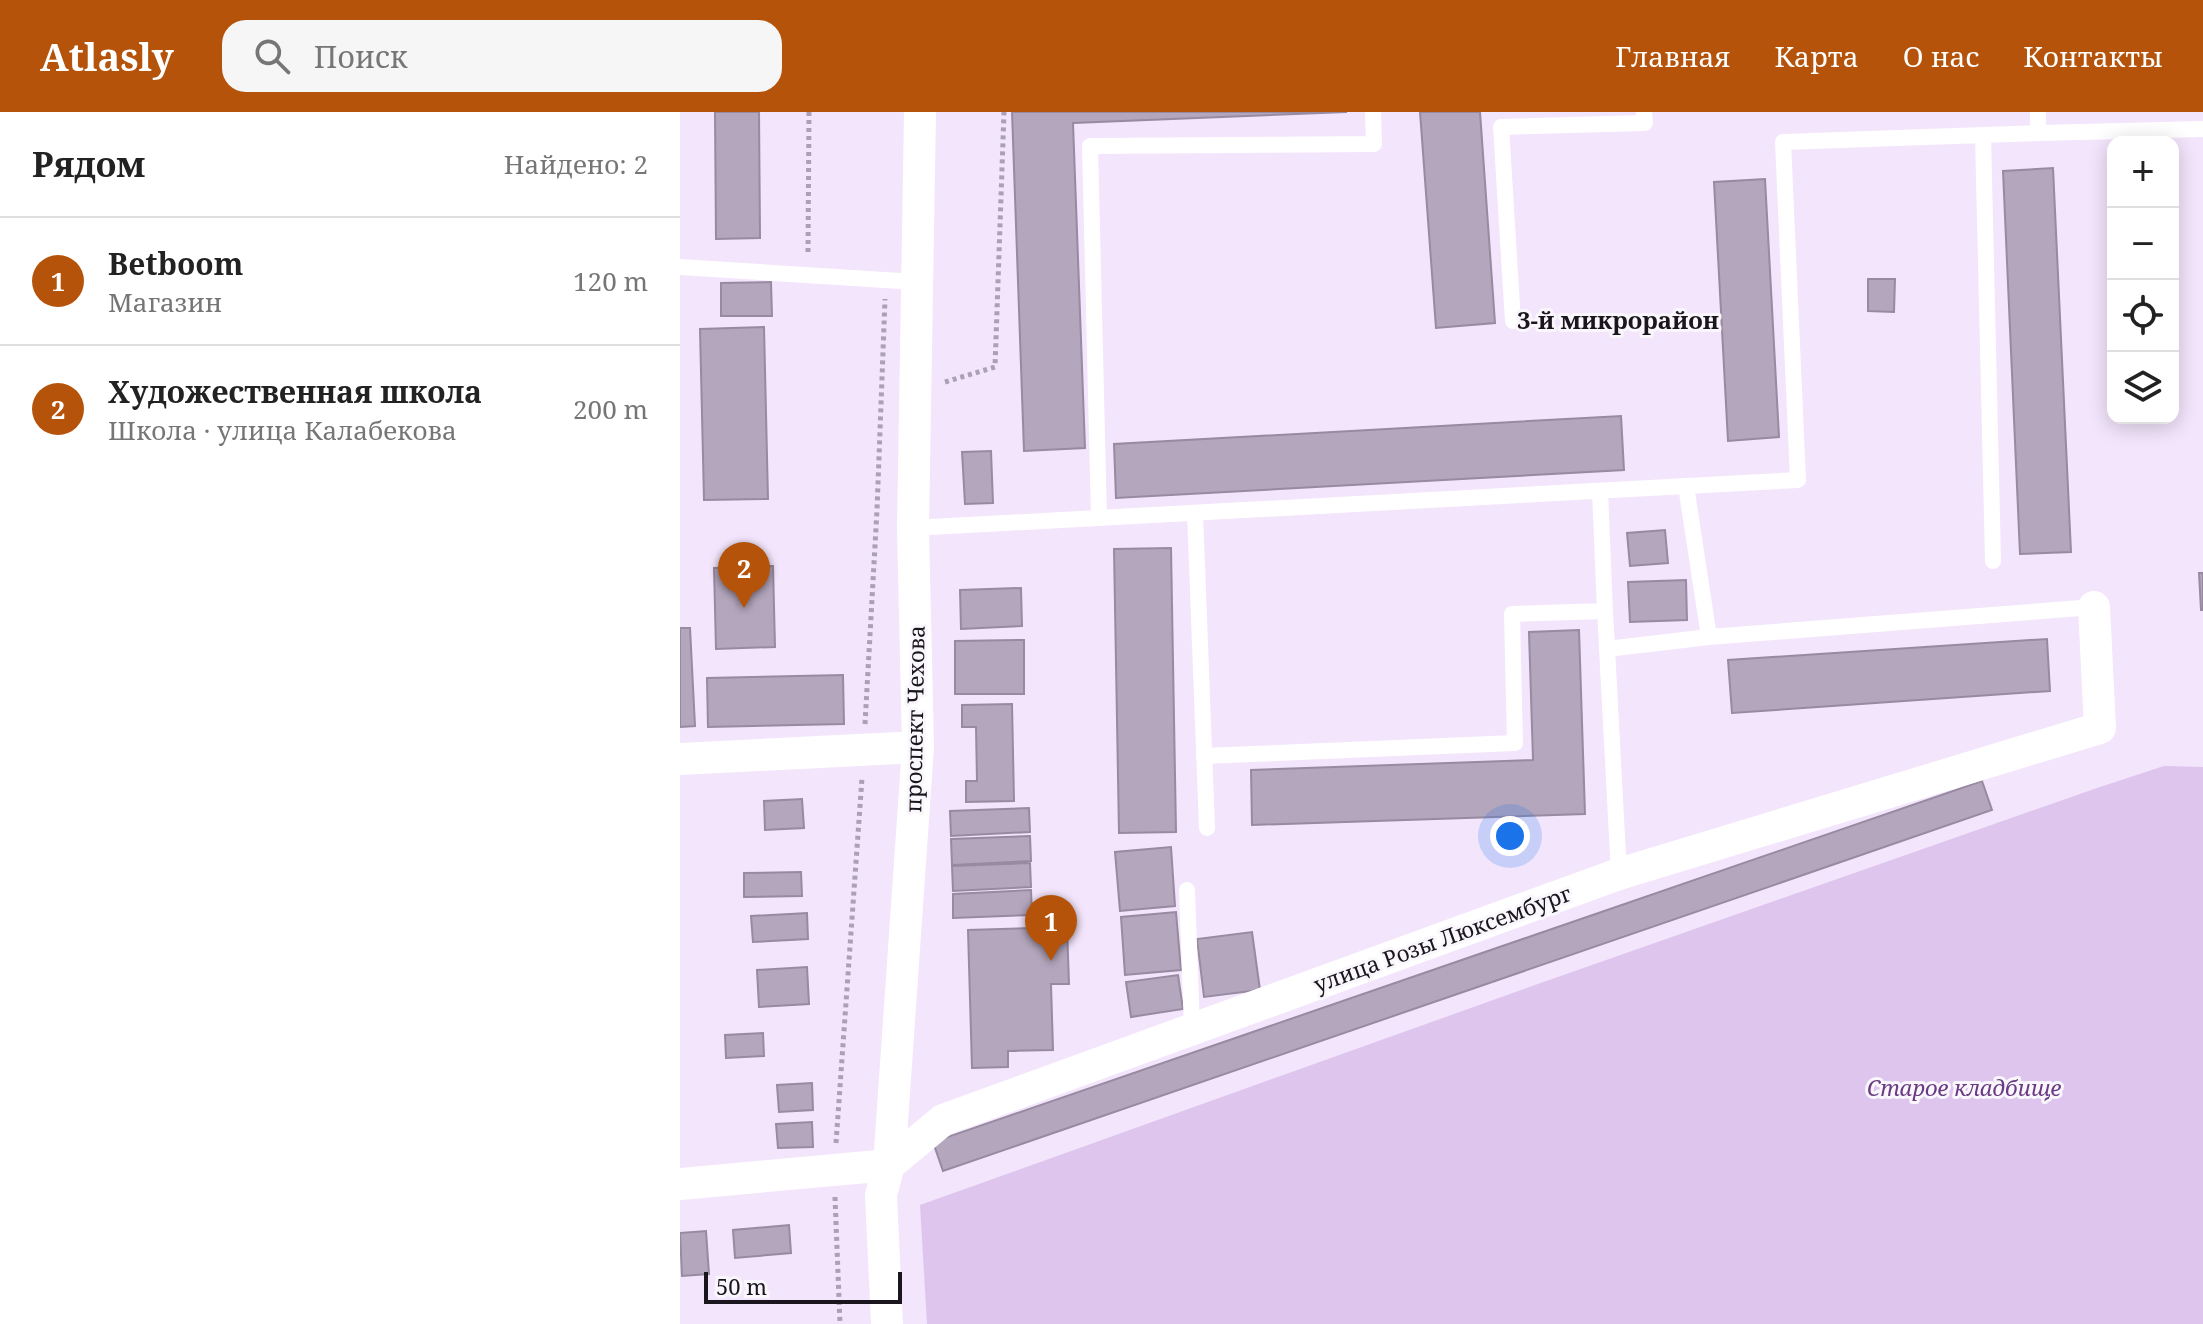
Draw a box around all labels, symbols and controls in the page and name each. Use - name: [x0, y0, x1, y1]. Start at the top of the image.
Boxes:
- search box: [222, 20, 782, 92]
- text: Atlasly: [40, 30, 174, 82]
- icon: search: [250, 34, 294, 78]
- text: Поиск: [314, 36, 408, 77]
- text: Главная: [1615, 37, 1730, 75]
- text: Карта: [1774, 37, 1859, 75]
- text: О нас: [1903, 37, 1979, 75]
- text: Контакты: [2023, 37, 2163, 75]
- map controls: [2107, 136, 2179, 424]
- button: +: [2107, 136, 2179, 208]
- text: Рядом: [32, 141, 145, 187]
- text: Найдено: 2: [504, 146, 648, 182]
- button: −: [2107, 208, 2179, 280]
- text: Betboom: [108, 243, 243, 284]
- text: 1: [51, 263, 65, 299]
- text: 120 m: [573, 263, 648, 299]
- button: locate: [2107, 280, 2179, 352]
- text: Магазин: [108, 284, 222, 320]
- district label: 3-й микрорайон: [1517, 303, 1719, 336]
- button: layers: [2107, 352, 2179, 424]
- text: Художественная школа: [108, 371, 482, 412]
- text: 2: [51, 391, 65, 427]
- text: 200 m: [573, 391, 648, 427]
- text: Школа · улица Калабекова: [108, 412, 457, 448]
- pin: 2: [718, 542, 770, 608]
- street label: проспект Чехова: [897, 625, 931, 813]
- your location: [1490, 816, 1530, 856]
- street label: улица Розы Люксембург: [1309, 877, 1575, 999]
- pin: 1: [1025, 895, 1077, 961]
- park label: Старое кладбище: [1867, 1072, 2061, 1102]
- scale bar: [704, 1268, 902, 1304]
- text: 50 m: [716, 1271, 767, 1301]

